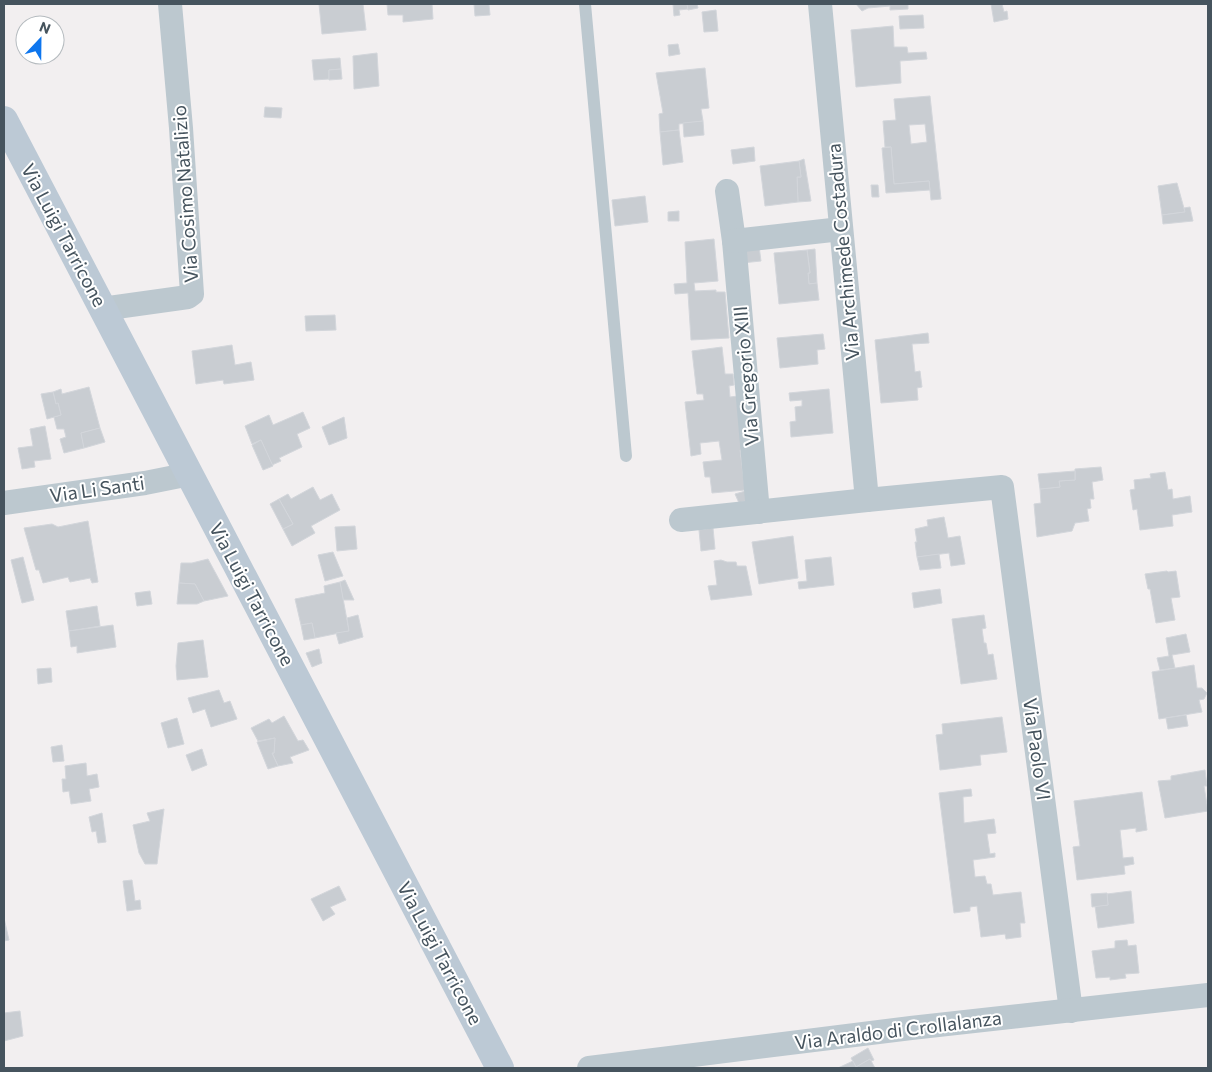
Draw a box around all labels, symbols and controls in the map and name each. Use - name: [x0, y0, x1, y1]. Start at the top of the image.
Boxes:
- north arrow: [15, 15, 65, 65]
- text: N: [37, 18, 53, 37]
- street label: Via Cosimo Natalizio: [167, 104, 202, 284]
- street label: Via Archimede Costadura: [822, 143, 863, 361]
- street label: Via Luigi Tarricone: [17, 159, 112, 310]
- street label: Via Gregorio XIII: [728, 305, 763, 447]
- street label: Via Li Santi: [48, 470, 146, 507]
- street label: Via Luigi Tarricone: [205, 518, 300, 669]
- street label: Via Paolo VI: [1019, 696, 1056, 801]
- street label: Via Luigi Tarricone: [393, 877, 488, 1028]
- street label: Via Araldo di Crollalanza: [793, 1005, 1003, 1054]

